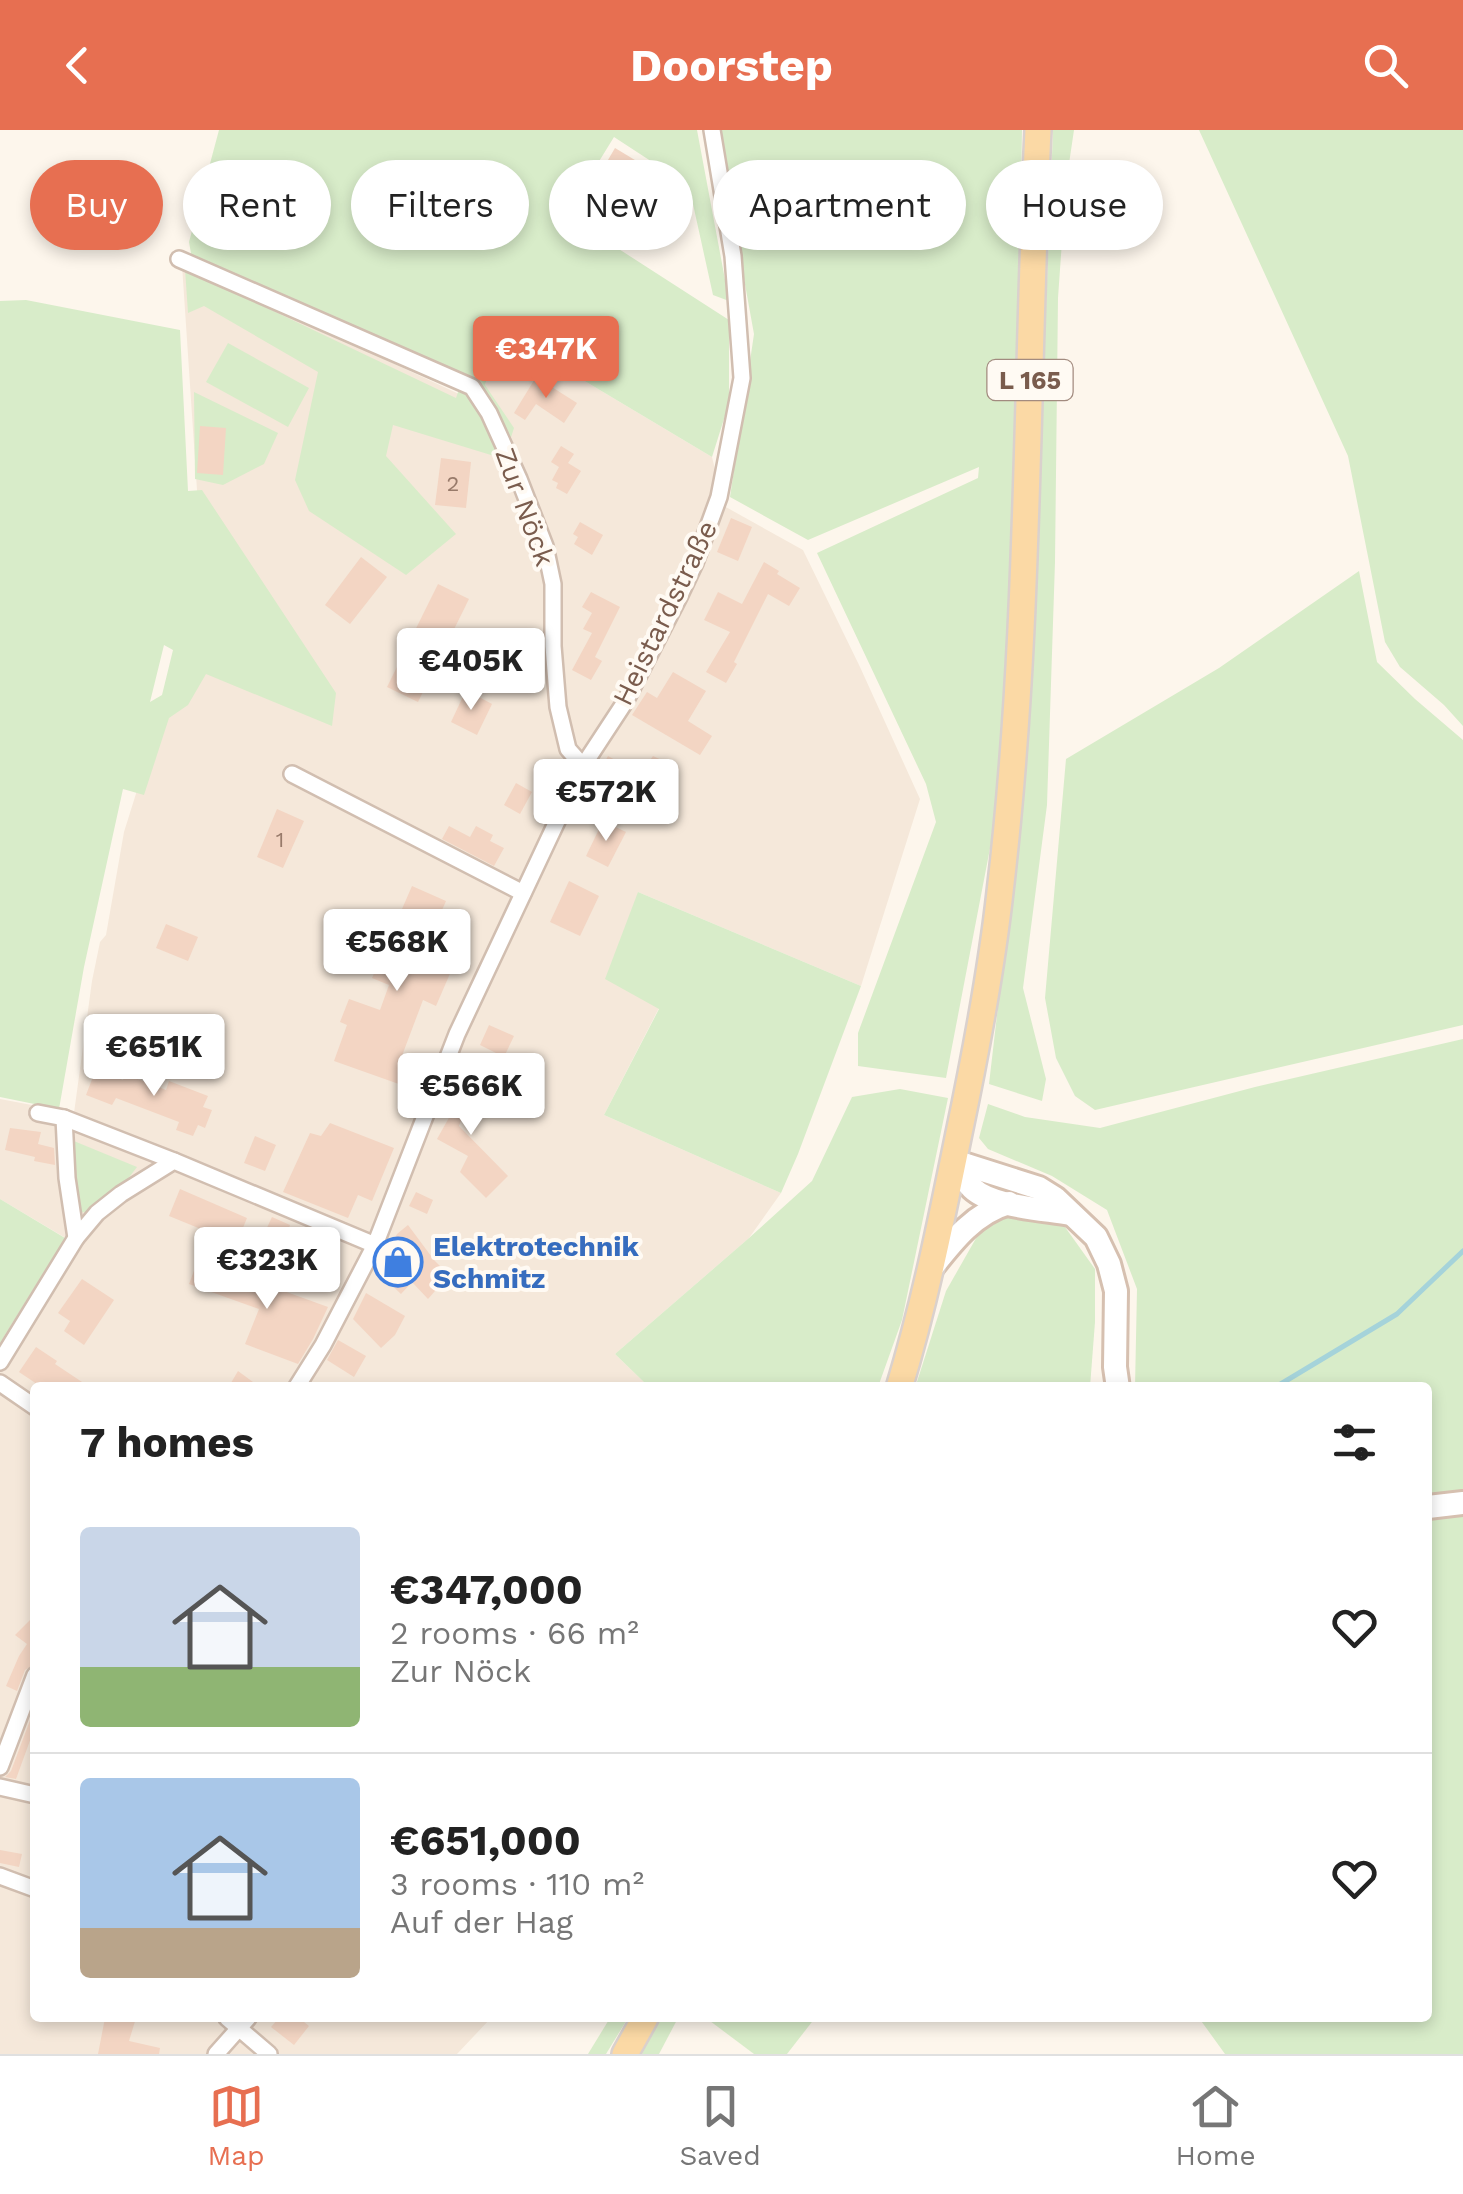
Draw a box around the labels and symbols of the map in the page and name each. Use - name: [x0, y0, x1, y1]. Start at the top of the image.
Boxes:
- pin: €347K: [476, 316, 616, 401]
- road number: L 165: [988, 360, 1072, 400]
- street label: Zur Nöck: [488, 443, 562, 571]
- house number: 2: [447, 471, 459, 496]
- street label: Heistardstraße: [606, 515, 724, 711]
- pin: €405K: [401, 628, 541, 713]
- pin: €572K: [536, 759, 676, 844]
- house number: 1: [276, 827, 284, 852]
- pin: €568K: [327, 909, 467, 994]
- pin: €651K: [84, 1014, 224, 1099]
- pin: €566K: [401, 1053, 541, 1138]
- pin: €323K: [197, 1227, 337, 1312]
- place label: Elektrotechnik Schmitz: [433, 1230, 639, 1295]
- shop icon: Elektrotechnik Schmitz: [372, 1236, 424, 1288]

